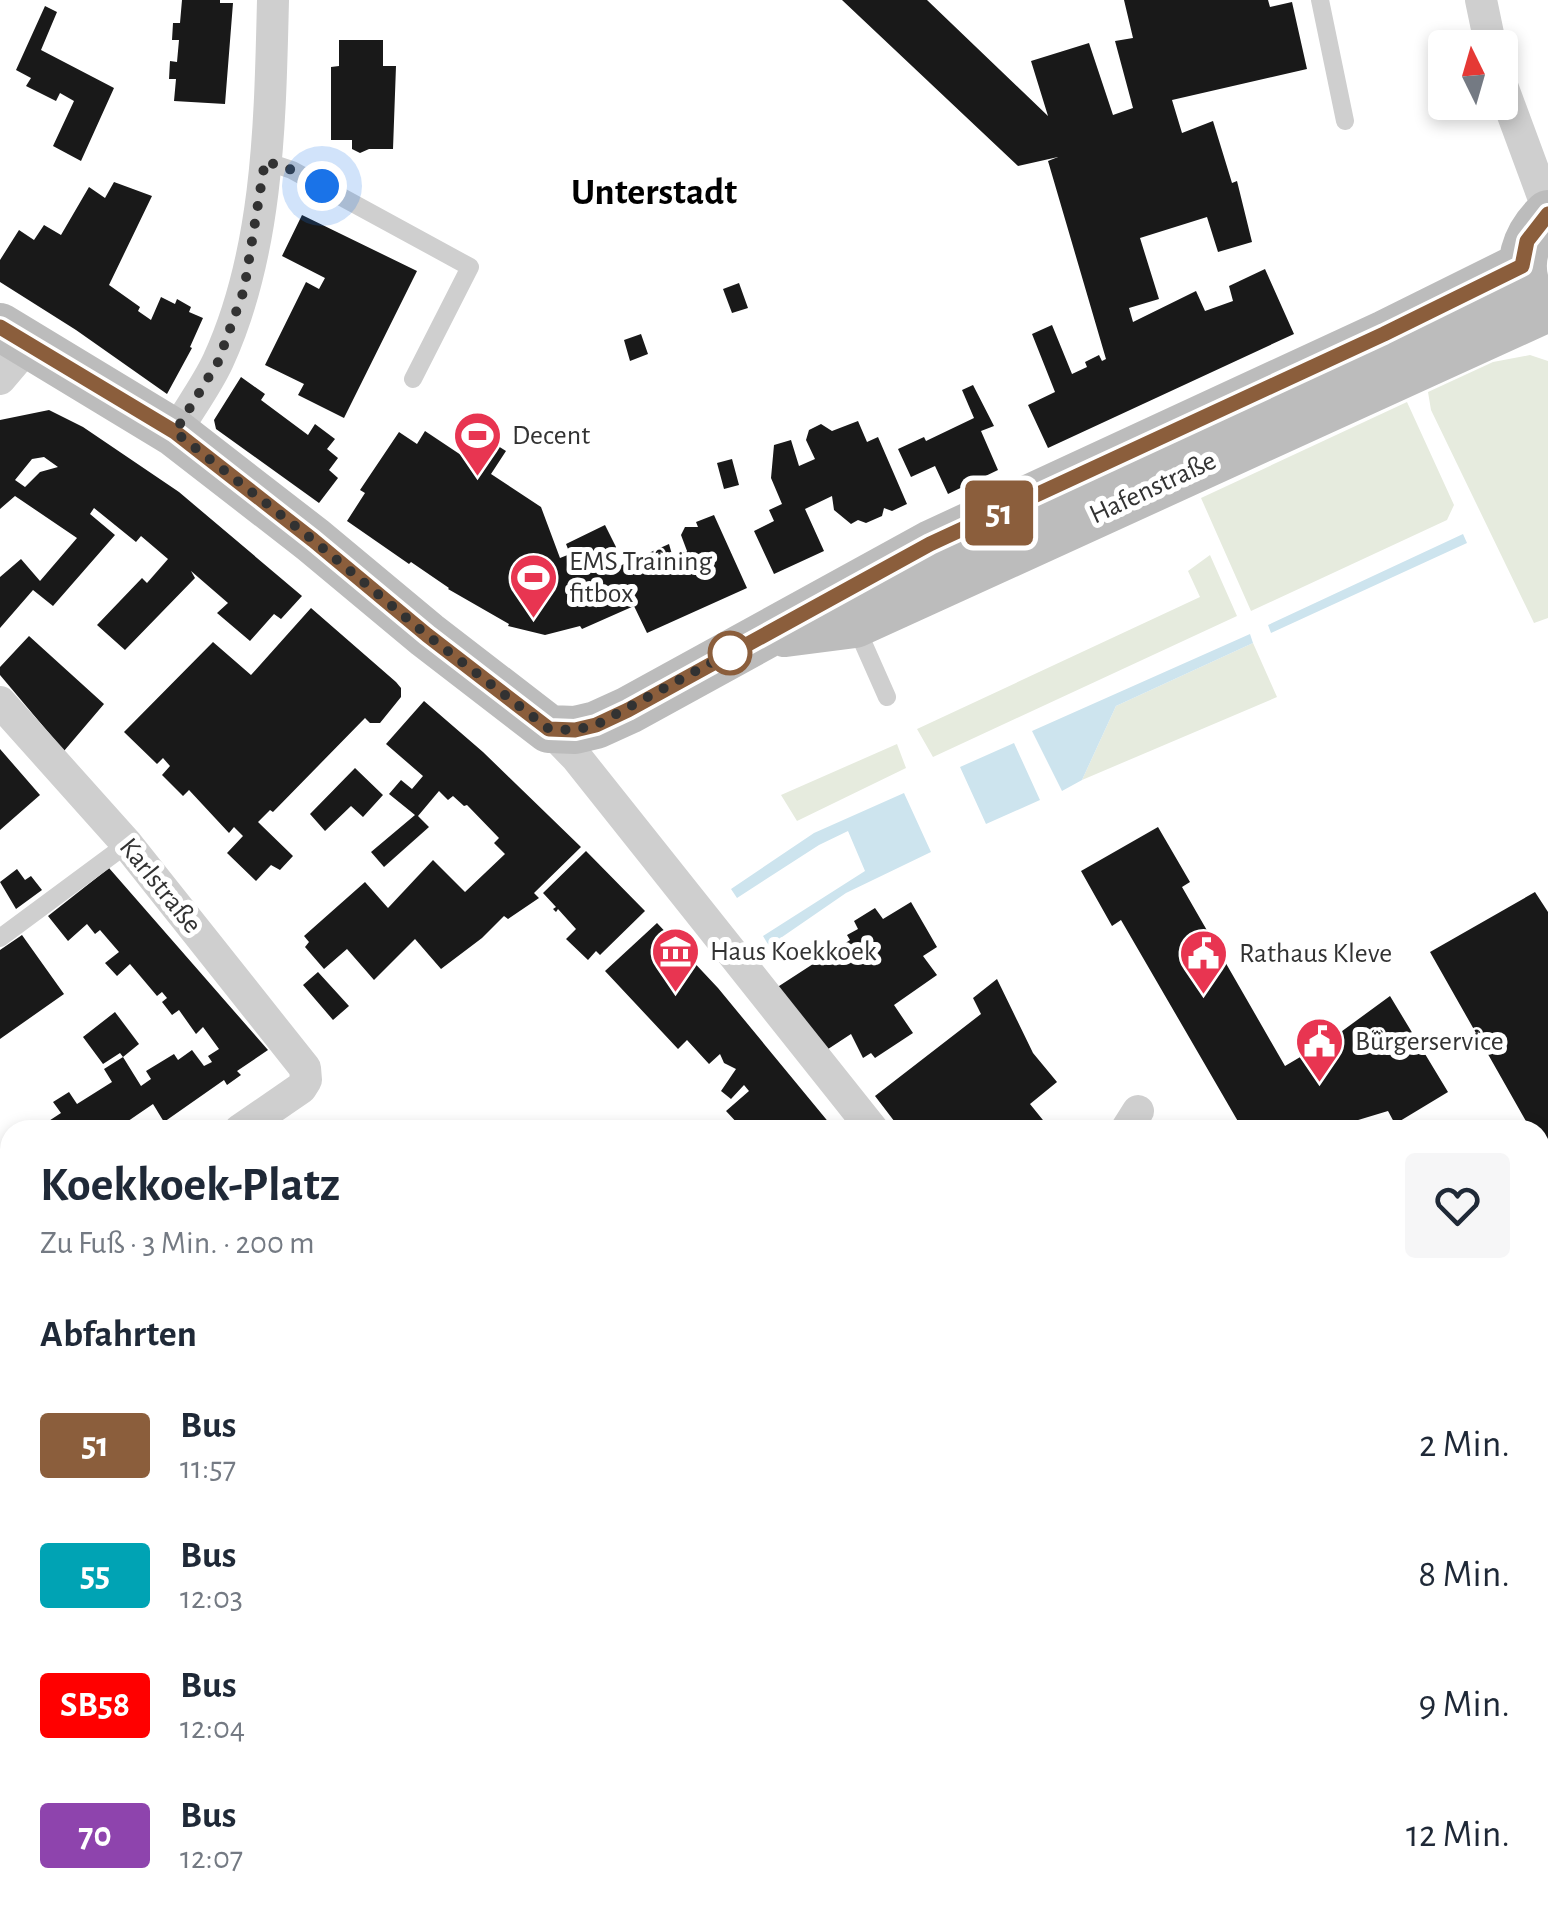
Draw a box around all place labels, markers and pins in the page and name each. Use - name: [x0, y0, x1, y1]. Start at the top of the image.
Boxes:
- sports icon: Decent: [451, 410, 503, 478]
- place label: Decent: [512, 422, 590, 450]
- place label: EMS Training fitbox: [569, 548, 713, 608]
- sports icon: EMS Training fitbox: [508, 552, 560, 620]
- unlabelled marker: [709, 632, 751, 674]
- museum icon: Haus Koekkoek: [649, 926, 701, 994]
- public building icon: Rathaus Kleve: [1178, 928, 1230, 996]
- place label: Haus Koekkoek: [710, 938, 877, 966]
- place label: Rathaus Kleve: [1239, 940, 1392, 968]
- public building icon: Bürgerservice: [1294, 1016, 1346, 1084]
- place label: Bürgerservice: [1355, 1028, 1504, 1056]

